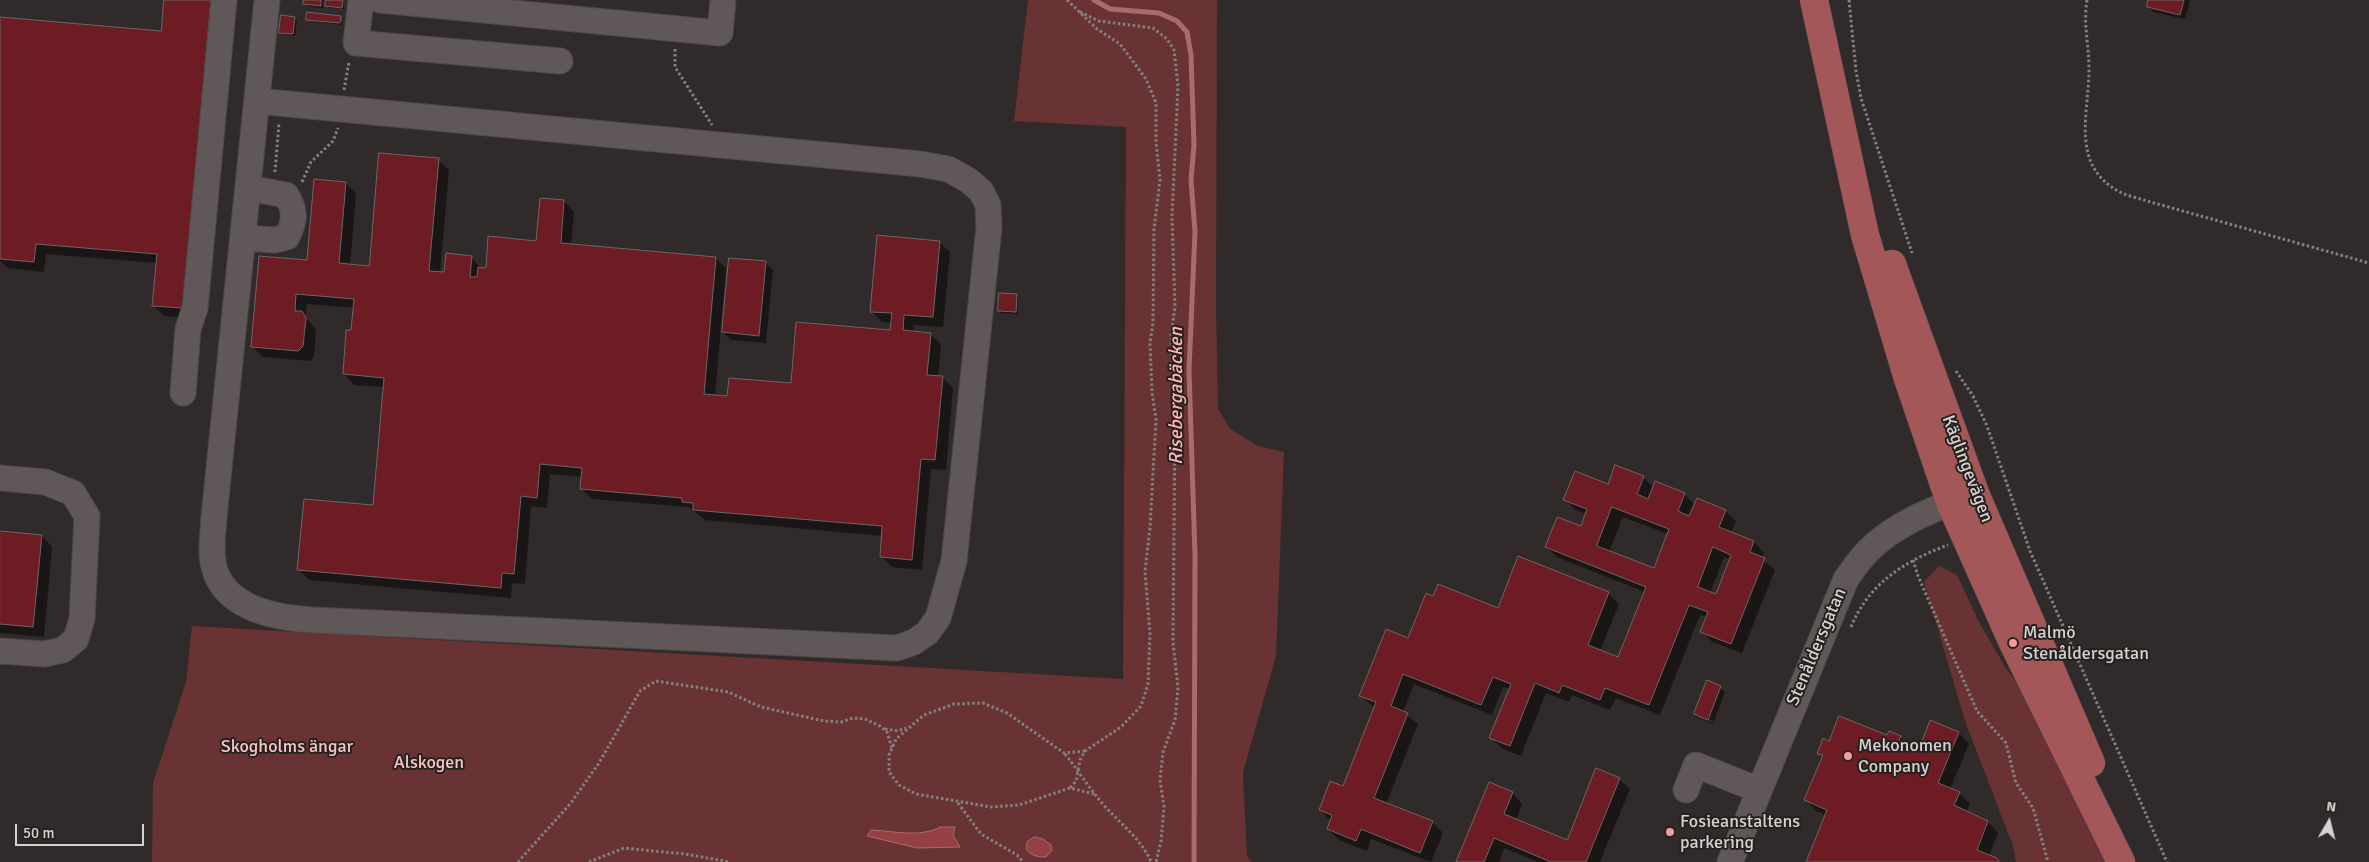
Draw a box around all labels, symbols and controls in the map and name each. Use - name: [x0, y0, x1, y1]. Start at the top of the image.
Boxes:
- water label: Risebergabäcken: [1166, 327, 1188, 465]
- street label: Käglingevägen: [1937, 412, 1997, 526]
- street label: Stenåldersgatan: [1782, 585, 1852, 709]
- place label: Malmö Stenåldersgatan: [2023, 622, 2149, 664]
- marker: Malmö Stenåldersgatan: [2007, 637, 2019, 649]
- place label: Mekonomen Company: [1858, 735, 1952, 778]
- park label: Skogholms ängar: [221, 736, 353, 758]
- marker: Mekonomen Company: [1842, 750, 1854, 762]
- park label: Alskogen: [394, 752, 464, 774]
- north arrow: [2304, 797, 2354, 847]
- text: N: [2325, 798, 2337, 816]
- place label: Fosieanstaltens parkering: [1680, 811, 1800, 854]
- scale bar: [18, 814, 146, 846]
- text: 50 m: [23, 824, 54, 842]
- marker: Fosieanstaltens parkering: [1664, 826, 1676, 838]

